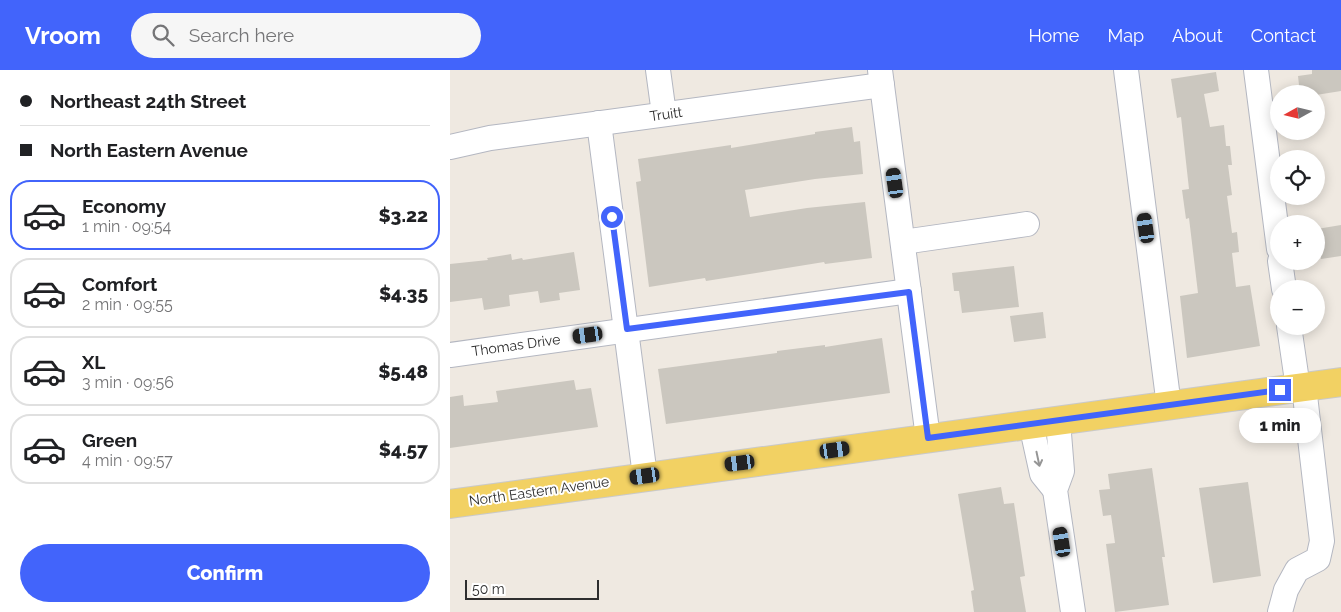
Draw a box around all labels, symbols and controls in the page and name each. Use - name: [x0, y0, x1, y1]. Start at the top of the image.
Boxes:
- search box: [131, 13, 481, 58]
- text: Vroom: [25, 21, 101, 50]
- icon: search: [149, 21, 177, 49]
- text: Search here: [189, 24, 294, 46]
- text: Home: [1028, 25, 1079, 46]
- text: Map: [1107, 25, 1144, 46]
- text: About: [1172, 25, 1223, 46]
- text: Contact: [1251, 25, 1316, 46]
- north arrow: [1270, 85, 1325, 140]
- map controls: [1270, 85, 1325, 335]
- text: Northeast 24th Street: [50, 90, 246, 112]
- street label: Truitt: [649, 104, 684, 124]
- text: North Eastern Avenue: [50, 139, 248, 161]
- button: locate: [1270, 150, 1325, 205]
- car: [885, 167, 904, 199]
- icon: car: [22, 193, 67, 238]
- text: Economy: [82, 195, 166, 217]
- text: $3.22: [379, 204, 428, 226]
- route start: [601, 206, 623, 228]
- car: [1136, 212, 1155, 244]
- button: +: [1270, 215, 1325, 270]
- text: 1 min · 09:54: [82, 217, 171, 236]
- icon: car: [22, 271, 67, 316]
- text: Comfort: [82, 273, 157, 295]
- button: −: [1270, 280, 1325, 335]
- text: $4.35: [379, 282, 428, 304]
- text: 2 min · 09:55: [82, 295, 173, 314]
- car: [572, 325, 603, 345]
- street label: Thomas Drive: [471, 331, 561, 359]
- icon: car: [22, 349, 67, 394]
- text: XL: [82, 351, 105, 373]
- text: $5.48: [378, 360, 428, 382]
- text: 3 min · 09:56: [82, 373, 174, 392]
- route end: [1269, 379, 1291, 401]
- callout: 1 min: [1239, 408, 1321, 442]
- text: 1 min: [1259, 416, 1301, 435]
- icon: car: [22, 427, 67, 472]
- text: Green: [82, 429, 137, 451]
- text: $4.57: [379, 438, 428, 460]
- car: [819, 440, 850, 460]
- text: 4 min · 09:57: [82, 451, 173, 470]
- one-way arrow: [1034, 451, 1043, 467]
- car: [724, 454, 755, 472]
- car: [629, 466, 660, 486]
- street label: North Eastern Avenue: [468, 473, 610, 509]
- car: [1052, 526, 1071, 558]
- button: Confirm: [20, 544, 430, 602]
- scale bar: [465, 577, 599, 600]
- text: 50 m: [472, 581, 505, 597]

